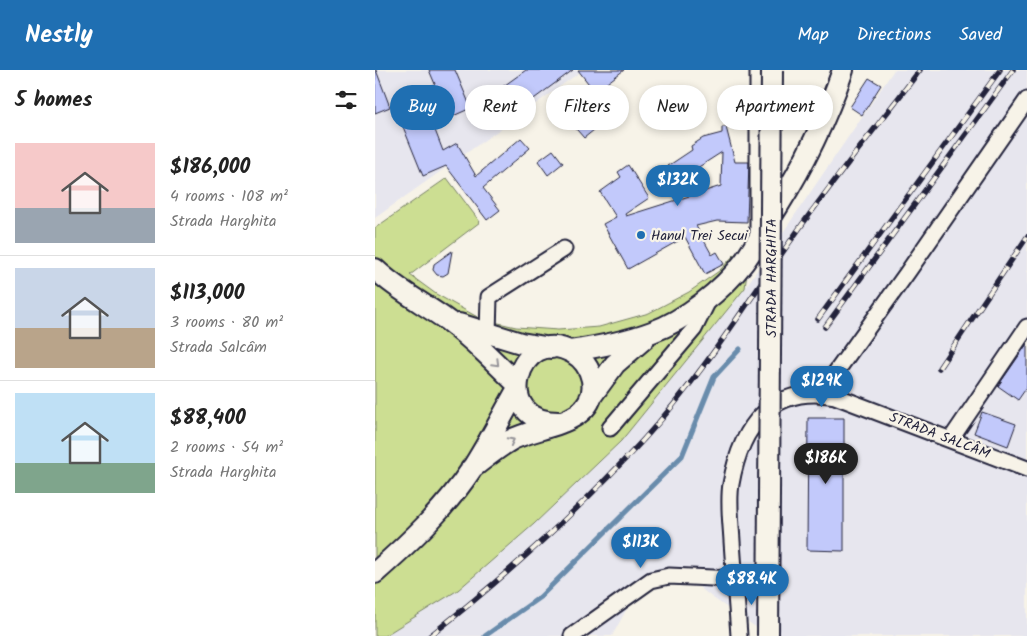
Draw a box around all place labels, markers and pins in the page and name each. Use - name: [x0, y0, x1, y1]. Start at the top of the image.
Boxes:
- pin: $132K: [643, 164, 713, 207]
- place label: Hanul Trei Secui: [651, 225, 748, 247]
- marker: Hanul Trei Secui: [635, 229, 647, 241]
- pin: $129K: [787, 366, 857, 408]
- pin: $186K: [791, 442, 861, 485]
- pin: $113K: [606, 526, 676, 569]
- pin: $88.4K: [711, 564, 793, 606]

